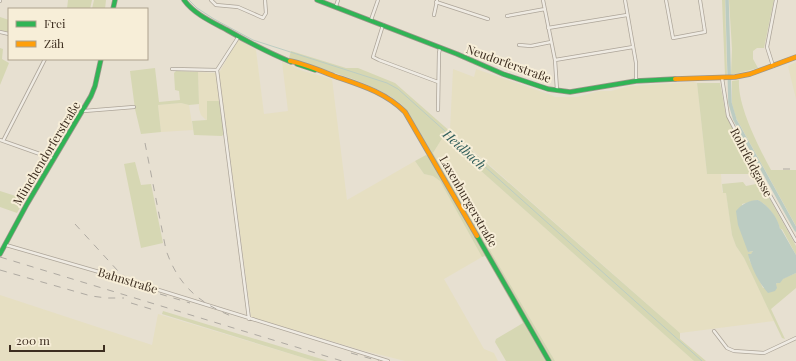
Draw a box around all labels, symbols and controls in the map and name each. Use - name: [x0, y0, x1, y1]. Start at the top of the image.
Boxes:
- legend: [8, 8, 148, 60]
- text: Frei: [44, 15, 66, 31]
- text: Zäh: [44, 35, 64, 51]
- street label: Neudorferstraße: [464, 40, 554, 86]
- street label: Münchendorferstraße: [9, 98, 83, 208]
- water label: Heidbach: [439, 125, 490, 173]
- street label: Rohrfeldgasse: [727, 125, 777, 199]
- street label: Laxenburgerstraße: [436, 152, 502, 250]
- street label: Bahnstraße: [96, 263, 160, 297]
- scale bar: [10, 327, 104, 353]
- text: 200 m: [16, 332, 50, 348]

